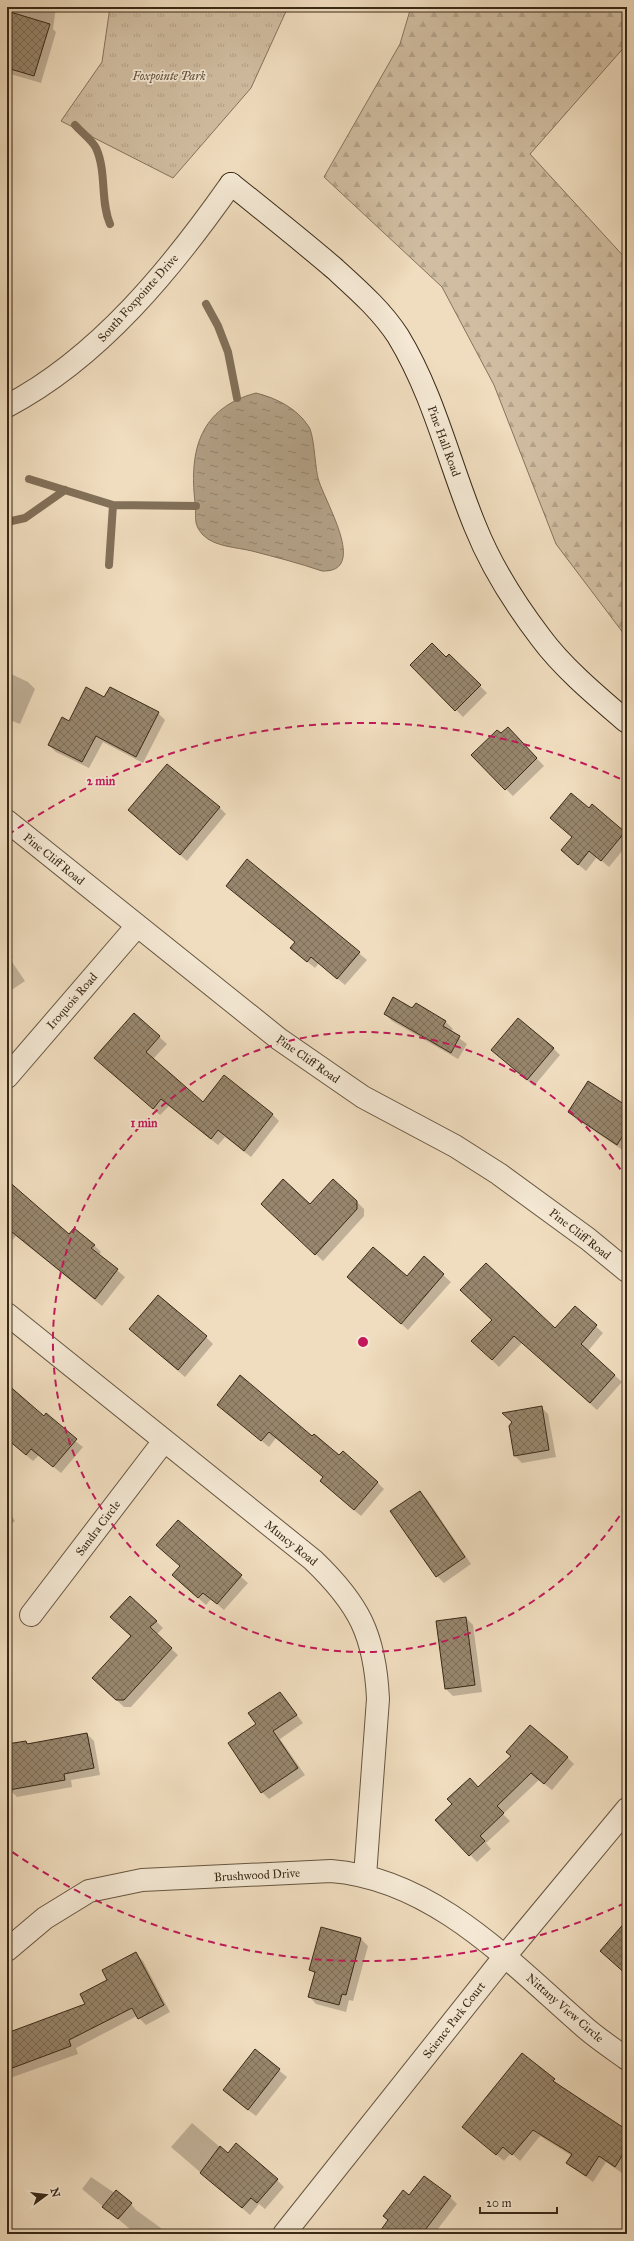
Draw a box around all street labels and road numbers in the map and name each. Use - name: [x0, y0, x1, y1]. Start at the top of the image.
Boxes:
- street label: South Foxpointe Drive: [95, 251, 181, 345]
- street label: Pine Hall Road: [425, 404, 463, 478]
- street label: Pine Cliff Road: [21, 830, 87, 888]
- street label: Iroquois Road: [44, 970, 101, 1033]
- street label: Pine Cliff Road: [274, 1032, 342, 1086]
- street label: Pine Cliff Road: [546, 1206, 614, 1262]
- street label: Sandra Circle: [73, 1497, 123, 1559]
- street label: Muncy Road: [262, 1517, 320, 1569]
- street label: Brushwood Drive: [214, 1866, 300, 1884]
- street label: Nittany View Circle: [524, 1971, 606, 2045]
- street label: Science Park Court: [420, 1978, 489, 2061]

